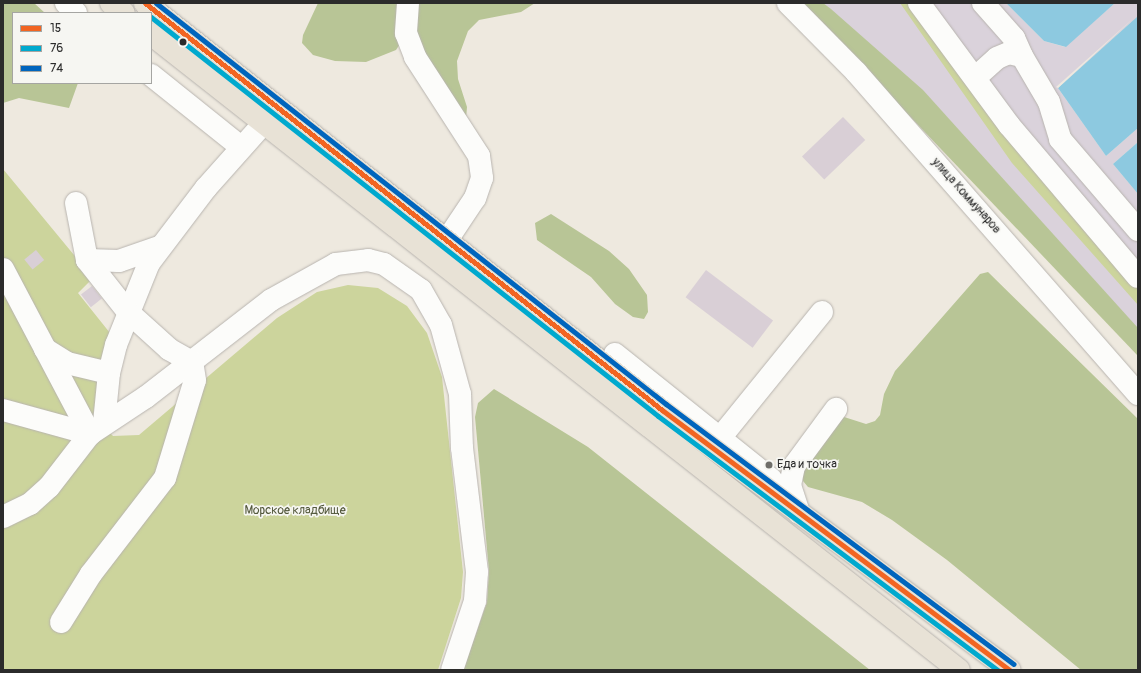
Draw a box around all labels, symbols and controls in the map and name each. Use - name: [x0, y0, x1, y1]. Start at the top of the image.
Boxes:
- legend: [12, 12, 152, 84]
- text: 15: [50, 21, 61, 36]
- unlabelled marker: [178, 37, 188, 47]
- text: 76: [50, 41, 63, 56]
- text: 74: [50, 61, 63, 76]
- street label: улица Коммунаров: [928, 155, 1004, 237]
- place label: Еда и точка: [777, 458, 837, 472]
- marker: Еда и точка: [764, 460, 774, 470]
- park label: Морское кладбище: [244, 504, 346, 518]

